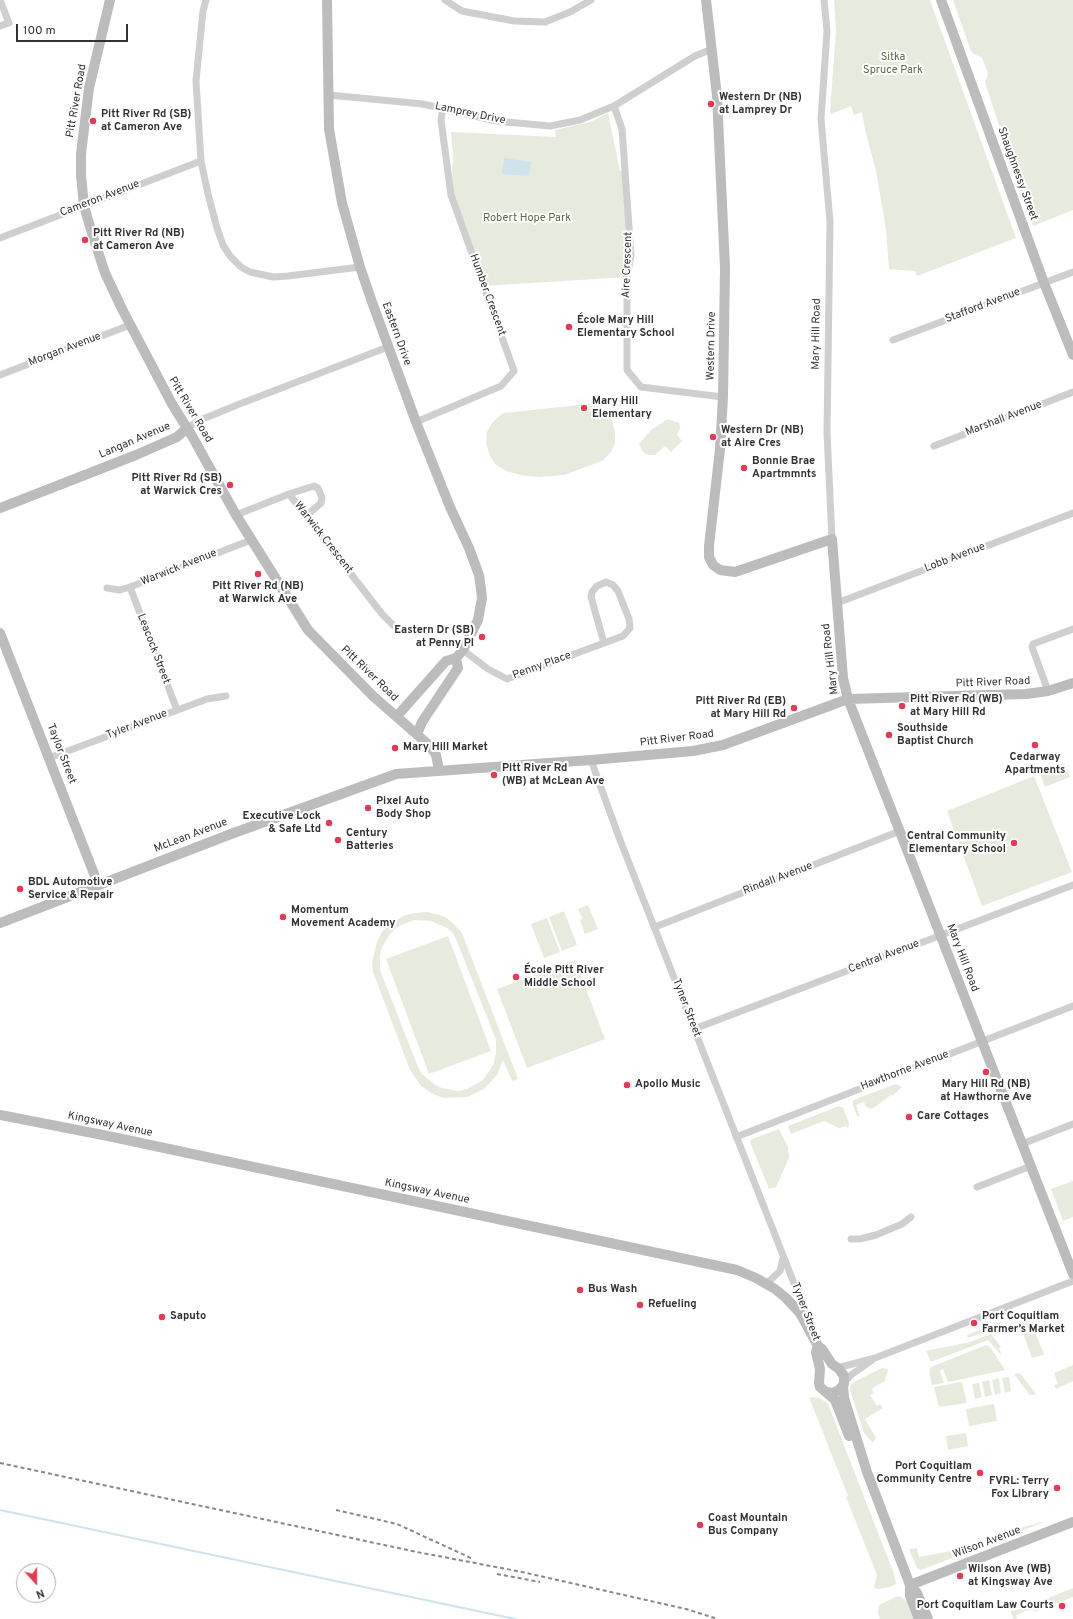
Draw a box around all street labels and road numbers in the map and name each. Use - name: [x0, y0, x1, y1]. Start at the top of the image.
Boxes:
- street label: Pitt River Road: [64, 63, 90, 139]
- street label: Lamprey Drive: [433, 100, 507, 128]
- street label: Shaughnessy Street: [994, 126, 1040, 222]
- street label: Cameron Avenue: [58, 178, 142, 220]
- street label: Aire Crescent: [620, 232, 636, 298]
- street label: Humber Crescent: [466, 252, 508, 338]
- street label: Stafford Avenue: [944, 286, 1022, 326]
- street label: Mary Hill Road: [810, 298, 824, 370]
- street label: Eastern Drive: [378, 300, 414, 368]
- street label: Western Drive: [705, 311, 719, 381]
- street label: Morgan Avenue: [27, 330, 103, 370]
- street label: Pitt River Road: [165, 375, 215, 445]
- street label: Marshall Avenue: [964, 398, 1044, 440]
- street label: Langan Avenue: [97, 420, 173, 462]
- street label: Warwick Crescent: [291, 499, 355, 577]
- street label: Lobb Avenue: [923, 540, 987, 576]
- street label: Warwick Avenue: [139, 547, 219, 589]
- street label: Leacock Street: [134, 612, 172, 686]
- street label: Mary Hill Road: [820, 623, 842, 695]
- street label: Pitt River Road: [338, 643, 400, 705]
- street label: Penny Place: [511, 649, 573, 683]
- street label: Pitt River Road: [956, 675, 1030, 691]
- street label: Tyler Avenue: [105, 707, 169, 743]
- street label: Taylor Street: [43, 722, 79, 786]
- street label: Pitt River Road: [639, 728, 715, 750]
- street label: McLean Avenue: [152, 816, 230, 856]
- street label: Rindall Avenue: [741, 860, 815, 898]
- street label: Mary Hill Road: [943, 922, 981, 994]
- street label: Central Avenue: [847, 937, 921, 977]
- street label: Tyner Street: [669, 977, 703, 1039]
- street label: Hawthorne Avenue: [859, 1048, 951, 1094]
- street label: Kingsway Avenue: [66, 1110, 154, 1140]
- street label: Kingsway Avenue: [383, 1177, 471, 1207]
- street label: Tyner Street: [788, 1281, 822, 1343]
- street label: Wilson Avenue: [951, 1524, 1023, 1562]

